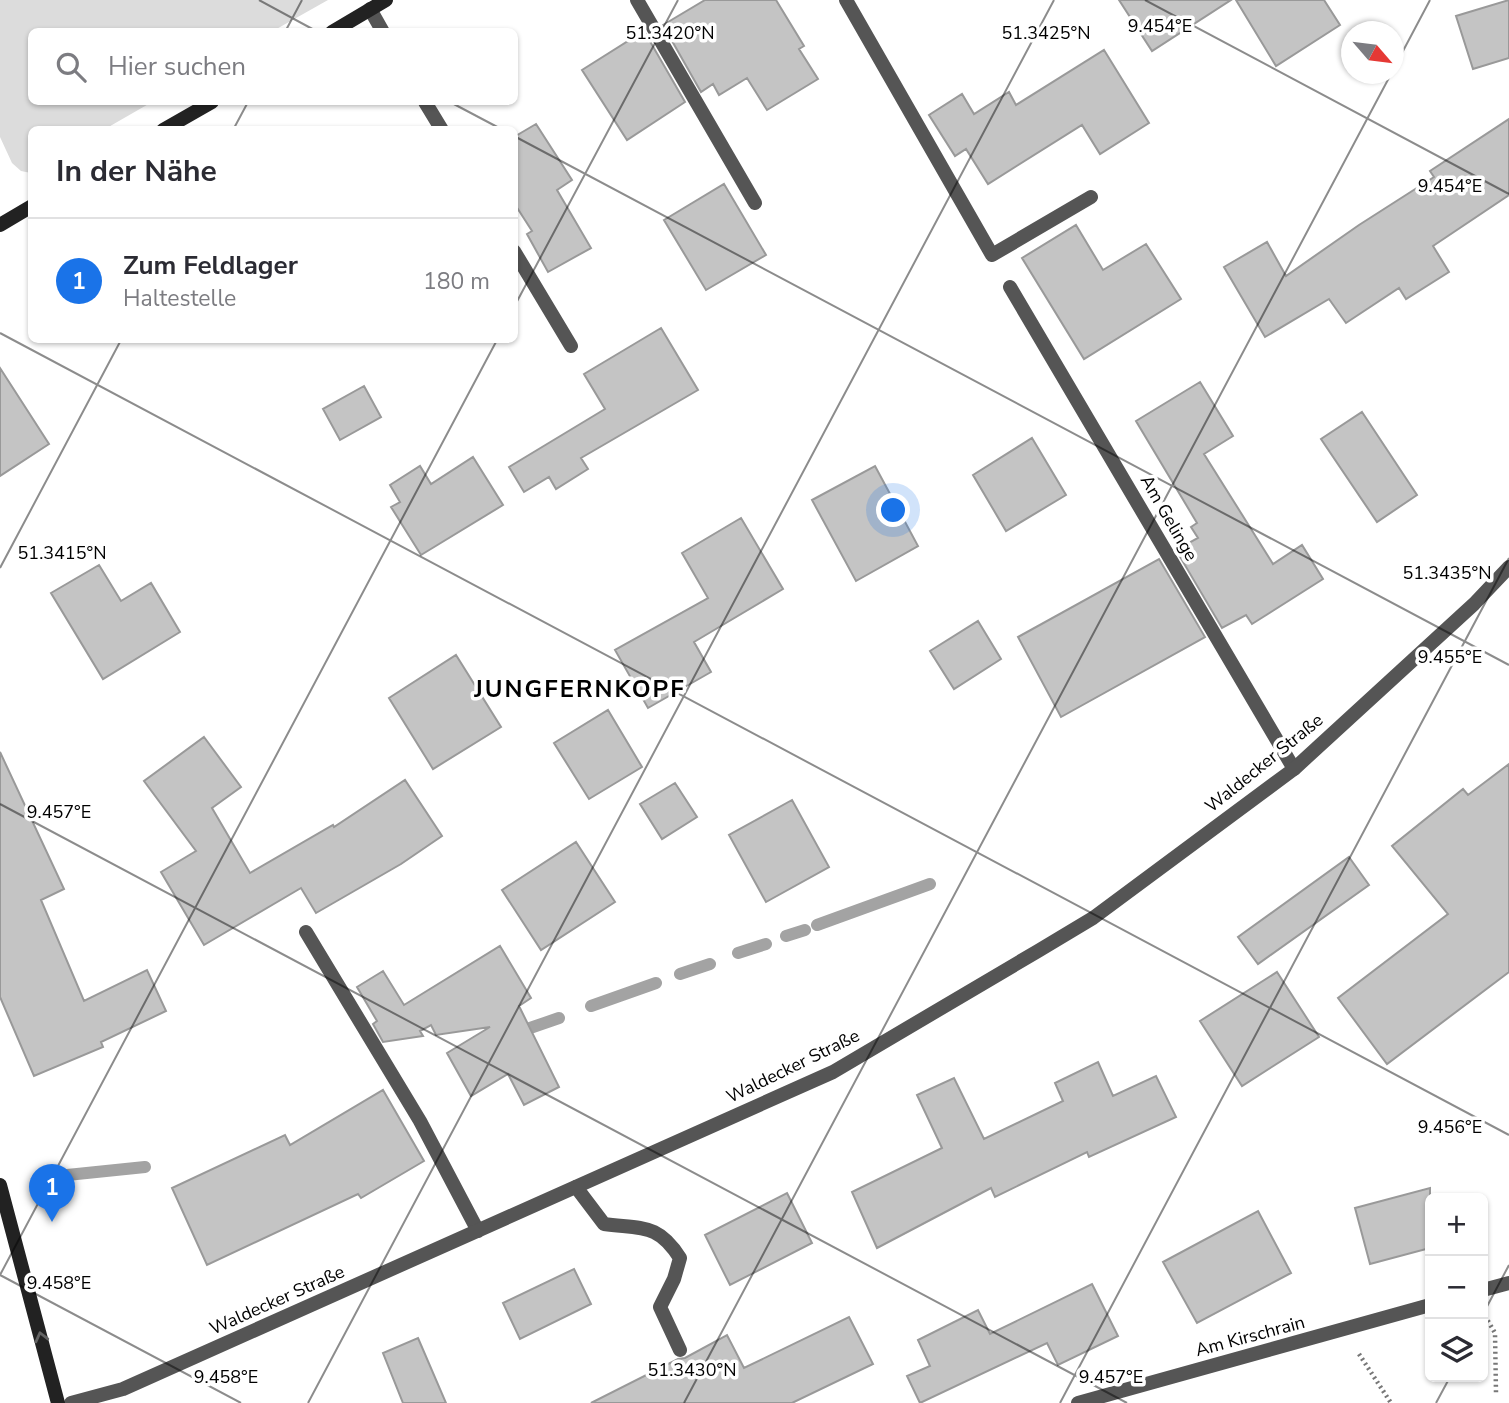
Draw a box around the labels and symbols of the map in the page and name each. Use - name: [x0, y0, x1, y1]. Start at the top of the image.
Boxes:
- text: 9.454°E: [1128, 14, 1192, 38]
- text: 51.3420°N: [626, 21, 714, 45]
- text: 51.3425°N: [1002, 21, 1090, 45]
- north arrow: [1341, 21, 1404, 84]
- text: 9.454°E: [1418, 174, 1482, 198]
- street label: Am Gelinge: [1135, 471, 1203, 565]
- your location: [876, 493, 910, 527]
- text: 51.3415°N: [18, 541, 106, 565]
- text: 51.3435°N: [1403, 561, 1491, 585]
- text: 9.455°E: [1418, 645, 1482, 669]
- district label: JUNGFERNKOPF: [473, 673, 686, 705]
- street label: Waldecker Straße: [1200, 708, 1328, 818]
- text: 9.457°E: [27, 800, 91, 824]
- street label: Waldecker Straße: [722, 1023, 864, 1109]
- text: 9.456°E: [1418, 1115, 1482, 1139]
- pin: 1: [29, 1164, 75, 1222]
- street label: Waldecker Straße: [206, 1259, 348, 1341]
- text: 9.458°E: [27, 1271, 91, 1295]
- street label: Am Kirschrain: [1193, 1310, 1307, 1362]
- one-way arrow: [35, 1331, 49, 1343]
- text: 51.3430°N: [648, 1358, 736, 1382]
- text: 9.458°E: [194, 1365, 258, 1389]
- text: 9.457°E: [1079, 1365, 1143, 1389]

